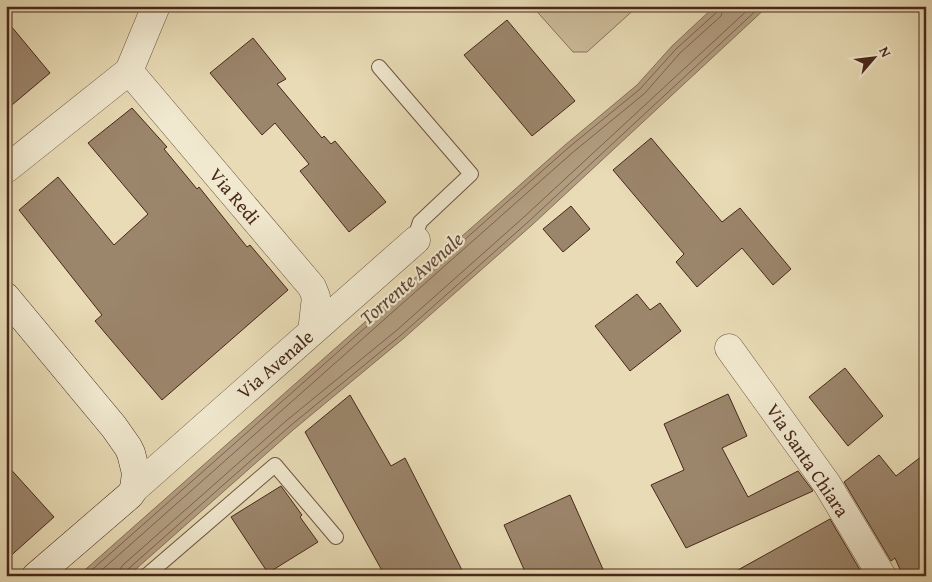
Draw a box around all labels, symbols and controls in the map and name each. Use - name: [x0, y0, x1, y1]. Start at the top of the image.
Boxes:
- north arrow: [850, 32, 900, 82]
- text: N: [874, 43, 897, 61]
- street label: Via Redi: [203, 162, 267, 230]
- water label: Torrente Avenale: [353, 225, 469, 331]
- street label: Via Avenale: [231, 323, 319, 405]
- street label: Via Santa Chiara: [760, 398, 856, 522]

